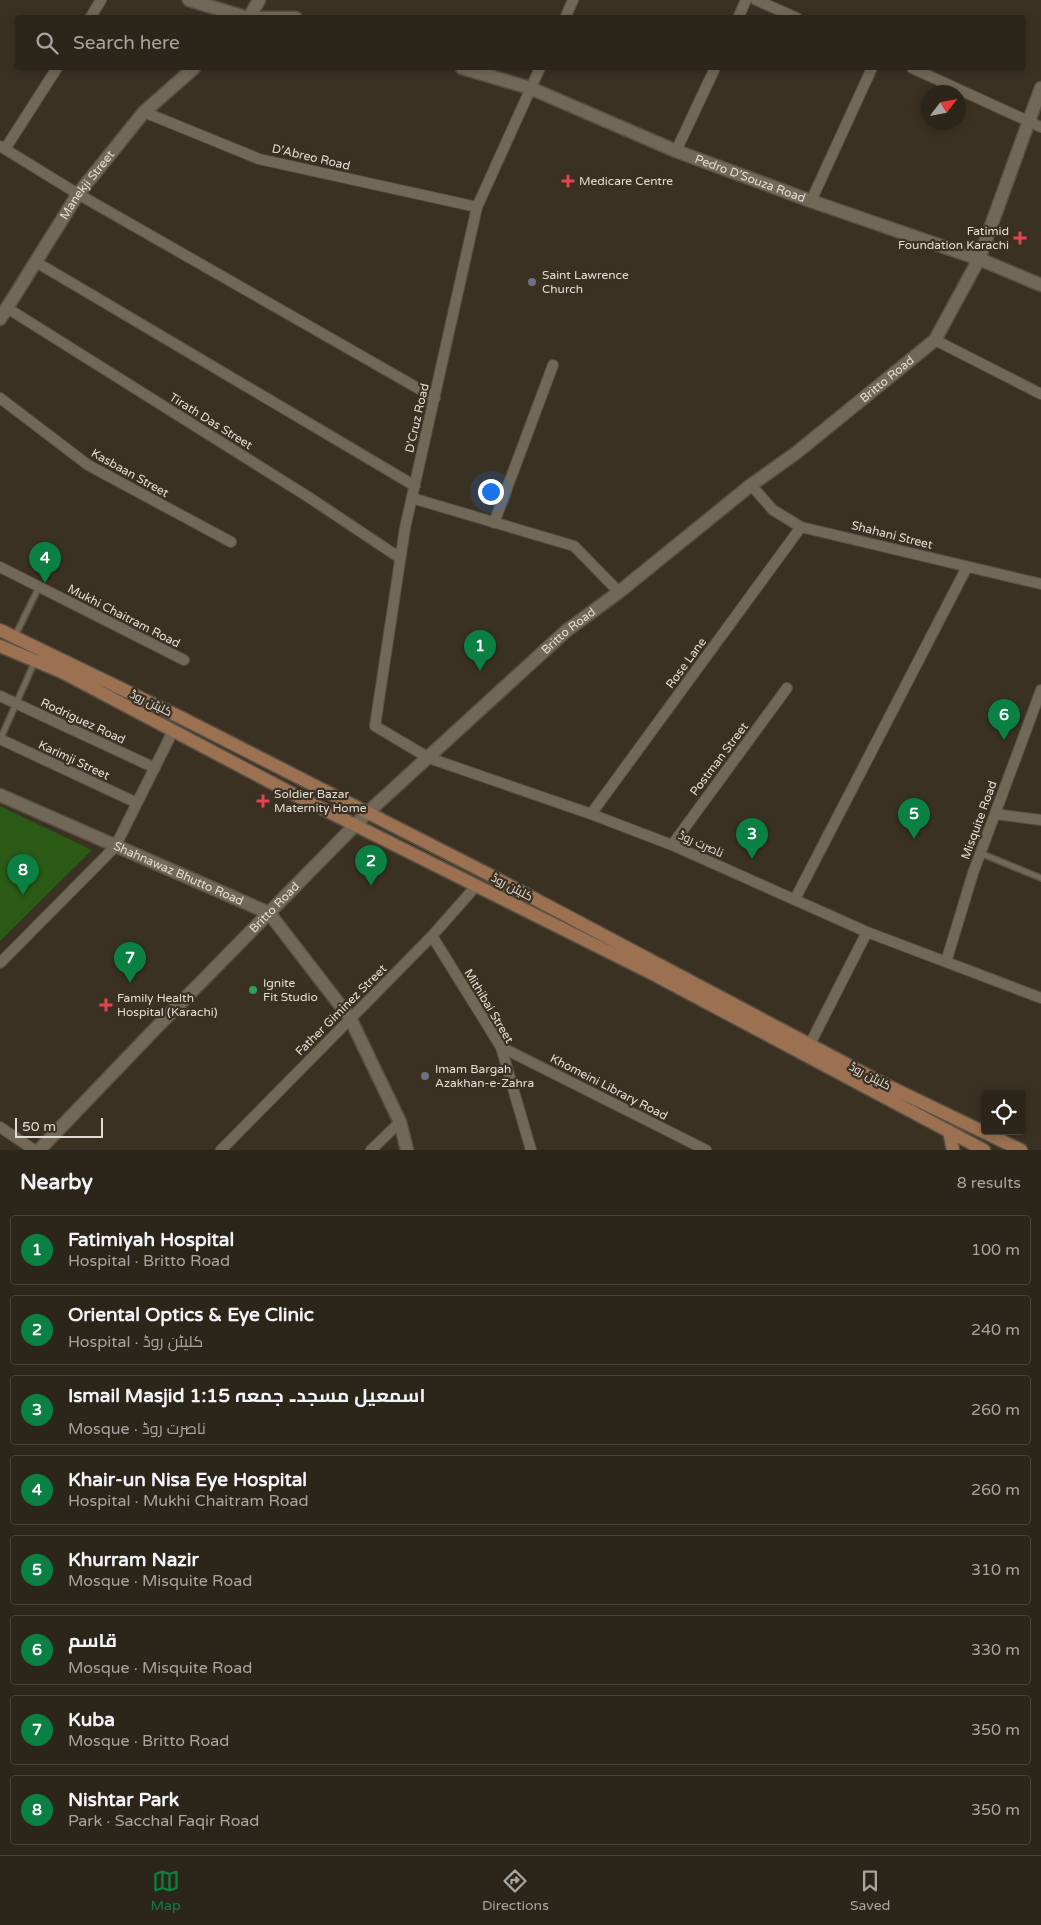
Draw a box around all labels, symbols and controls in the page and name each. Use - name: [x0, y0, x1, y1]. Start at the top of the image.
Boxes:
- search box: [15, 15, 1026, 70]
- icon: search: [33, 29, 61, 57]
- text: Search here: [73, 32, 180, 54]
- north arrow: [921, 85, 966, 130]
- street label: D'Abreo Road: [270, 141, 352, 173]
- street label: Manekji Street: [57, 147, 118, 222]
- street label: Pedro D'Souza Road: [693, 152, 807, 205]
- marker: Medicare Centre: [561, 174, 575, 188]
- place label: Medicare Centre: [579, 174, 673, 188]
- place label: Fatimid Foundation Karachi: [898, 224, 1009, 252]
- marker: Fatimid Foundation Karachi: [1013, 231, 1027, 245]
- place label: Saint Lawrence Church: [542, 268, 629, 296]
- marker: Saint Lawrence Church: [526, 276, 538, 288]
- street label: Britto Road: [857, 353, 917, 405]
- street label: D'Cruz Road: [402, 382, 432, 454]
- street label: Tirath Das Street: [167, 390, 255, 452]
- street label: Kasbaan Street: [89, 446, 172, 500]
- your location: [478, 479, 504, 505]
- street label: Shahani Street: [850, 518, 934, 552]
- pin: 4: [29, 542, 61, 583]
- street label: Mukhi Chaitram Road: [65, 582, 183, 650]
- street label: Britto Road: [539, 605, 598, 657]
- pin: 1: [464, 630, 496, 671]
- street label: Rose Lane: [663, 635, 709, 691]
- street label: کلیٹن روڈ: [128, 687, 174, 719]
- street label: Rodriguez Road: [38, 695, 128, 747]
- pin: 6: [988, 699, 1020, 740]
- street label: Postman Street: [687, 719, 751, 798]
- street label: Karimji Street: [36, 737, 112, 783]
- street label: Misquite Road: [958, 779, 1000, 861]
- place label: Soldier Bazar Maternity Home: [274, 787, 367, 815]
- marker: Soldier Bazar Maternity Home: [256, 794, 270, 808]
- pin: 5: [898, 798, 930, 839]
- pin: 3: [736, 818, 768, 859]
- street label: ناصرت روڈ: [676, 828, 726, 860]
- street label: Shahnawaz Bhutto Road: [111, 839, 246, 908]
- pin: 2: [355, 845, 387, 886]
- pin: 8: [7, 854, 39, 895]
- street label: کلیٹن روڈ: [489, 870, 535, 904]
- street label: Britto Road: [246, 879, 302, 936]
- pin: 7: [114, 942, 146, 983]
- street label: Father Giminez Street: [293, 961, 390, 1058]
- street label: Mithibai Street: [461, 966, 517, 1046]
- place label: Ignite Fit Studio: [263, 976, 318, 1004]
- marker: Ignite Fit Studio: [247, 984, 259, 996]
- place label: Family Health Hospital (Karachi): [117, 991, 218, 1019]
- marker: Family Health Hospital (Karachi): [99, 998, 113, 1012]
- street label: Khomeini Library Road: [548, 1051, 670, 1123]
- street label: کلیٹن روڈ: [847, 1059, 893, 1093]
- place label: Imam Bargah Azakhan-e-Zahra: [435, 1062, 534, 1090]
- marker: Imam Bargah Azakhan-e-Zahra: [419, 1070, 431, 1082]
- map controls: [981, 1090, 1026, 1135]
- button: locate: [981, 1090, 1026, 1135]
- scale bar: [15, 1115, 102, 1138]
- text: 50 m: [22, 1118, 56, 1135]
- text: Nearby: [20, 1170, 93, 1195]
- text: 8 results: [957, 1173, 1021, 1193]
- text: Fatimiyah Hospital: [68, 1229, 234, 1251]
- text: 1: [32, 1240, 42, 1260]
- text: 100 m: [971, 1240, 1020, 1260]
- text: Hospital · Britto Road: [68, 1251, 230, 1271]
- text: Oriental Optics & Eye Clinic: [68, 1304, 314, 1326]
- text: 2: [32, 1320, 42, 1340]
- text: 240 m: [971, 1320, 1020, 1340]
- text: Hospital · کلیٹن روڈ: [68, 1332, 203, 1352]
- text: Ismail Masjid اسمعیل مسجد۔ جمعہ 1:15: [68, 1385, 425, 1407]
- text: 3: [32, 1400, 42, 1420]
- text: 260 m: [971, 1400, 1020, 1420]
- text: Mosque · ناصرت روڈ: [68, 1419, 206, 1439]
- text: Khair-un Nisa Eye Hospital: [68, 1469, 307, 1491]
- text: 4: [32, 1480, 42, 1500]
- text: 260 m: [971, 1480, 1020, 1500]
- text: Hospital · Mukhi Chaitram Road: [68, 1491, 309, 1511]
- text: Khurram Nazir: [68, 1549, 199, 1571]
- text: 5: [32, 1560, 42, 1580]
- text: 310 m: [971, 1560, 1020, 1580]
- text: Mosque · Misquite Road: [68, 1571, 252, 1591]
- text: قاسم: [68, 1630, 117, 1652]
- text: 6: [32, 1640, 42, 1660]
- text: 330 m: [971, 1640, 1020, 1660]
- text: Mosque · Misquite Road: [68, 1658, 252, 1678]
- text: Kuba: [68, 1709, 115, 1731]
- text: 7: [32, 1720, 42, 1740]
- text: 350 m: [971, 1720, 1020, 1740]
- text: Mosque · Britto Road: [68, 1731, 229, 1751]
- text: Nishtar Park: [68, 1789, 179, 1811]
- text: 8: [32, 1800, 42, 1820]
- text: 350 m: [971, 1800, 1020, 1820]
- text: Park · Sacchal Faqir Road: [68, 1811, 259, 1831]
- tab: Map: [151, 1867, 181, 1914]
- tab: Directions: [482, 1867, 549, 1914]
- tab: Saved: [850, 1867, 890, 1914]

